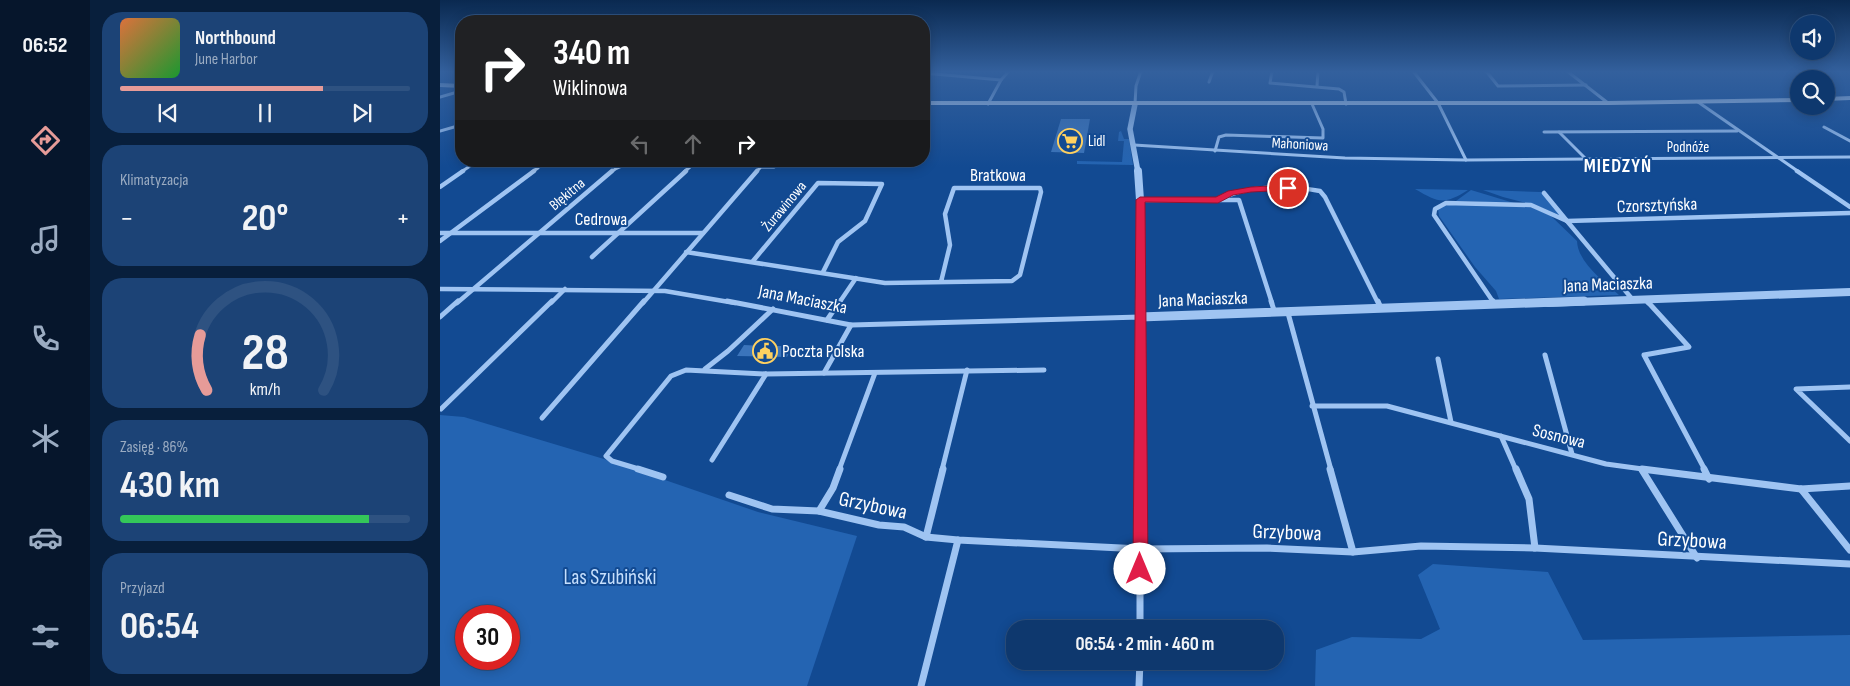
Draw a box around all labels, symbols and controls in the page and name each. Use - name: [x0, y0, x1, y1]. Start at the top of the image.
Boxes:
- map controls: [1790, 15, 1835, 115]
- button: sound: [1790, 15, 1835, 60]
- text: Northbound: [195, 27, 276, 50]
- text: 06:52: [22, 32, 68, 59]
- text: 340 m: [553, 32, 630, 75]
- icon: right: [470, 35, 535, 100]
- text: June Harbor: [195, 50, 258, 69]
- button: search: [1790, 70, 1835, 115]
- text: Wiklinowa: [553, 75, 627, 102]
- icon: previous: [154, 99, 182, 127]
- icon: pause: [251, 99, 279, 127]
- icon: next: [348, 99, 376, 127]
- icon: directions: [28, 123, 63, 158]
- supermarket icon: Lidl: [1057, 128, 1083, 154]
- icon: left: [626, 130, 654, 158]
- icon: ahead: [679, 130, 707, 158]
- icon: right: [732, 130, 760, 158]
- place label: Lidl: [1088, 132, 1105, 151]
- street label: Mahoniowa: [1271, 134, 1329, 155]
- street label: Podnóże: [1667, 138, 1709, 157]
- district label: MIEDZYŃ: [1584, 155, 1652, 178]
- street label: Bratkowa: [970, 165, 1026, 186]
- pin: [1267, 167, 1309, 209]
- text: Klimatyzacja: [120, 171, 189, 190]
- street label: Błękitna: [546, 174, 589, 215]
- icon: arrive: [1274, 174, 1302, 202]
- street label: Żurawinowa: [758, 177, 811, 235]
- street label: Czorsztyńska: [1616, 194, 1698, 217]
- text: 20°: [242, 196, 288, 241]
- text: −: [120, 202, 134, 235]
- text: +: [396, 202, 410, 235]
- street label: Cedrowa: [575, 209, 627, 230]
- icon: music: [28, 222, 63, 257]
- street label: Jana Maciaszka: [1562, 272, 1653, 297]
- street label: Jana Maciaszka: [756, 280, 849, 318]
- street label: Jana Maciaszka: [1157, 287, 1248, 312]
- icon: phone: [28, 321, 63, 356]
- text: 28: [241, 322, 289, 385]
- public building icon: Poczta Polska: [752, 338, 778, 364]
- place label: Poczta Polska: [782, 341, 865, 362]
- text: km/h: [250, 379, 280, 400]
- street label: Sosnowa: [1530, 420, 1587, 453]
- icon: climate: [28, 421, 63, 456]
- text: Zasięg · 86%: [120, 438, 188, 457]
- text: 430 km: [120, 463, 220, 508]
- street label: Grzybowa: [836, 486, 909, 525]
- street label: Grzybowa: [1252, 519, 1322, 546]
- icon: car: [28, 520, 63, 555]
- street label: Grzybowa: [1657, 526, 1727, 555]
- position arrow: [1113, 542, 1165, 594]
- park label: Las Szubiński: [563, 565, 657, 590]
- text: Przyjazd: [120, 579, 165, 598]
- text: 06:54: [120, 604, 199, 649]
- speed limit sign: 30: [455, 605, 520, 670]
- icon: filters: [28, 619, 63, 654]
- text: 06:54 · 2 min · 460 m: [1076, 633, 1214, 656]

